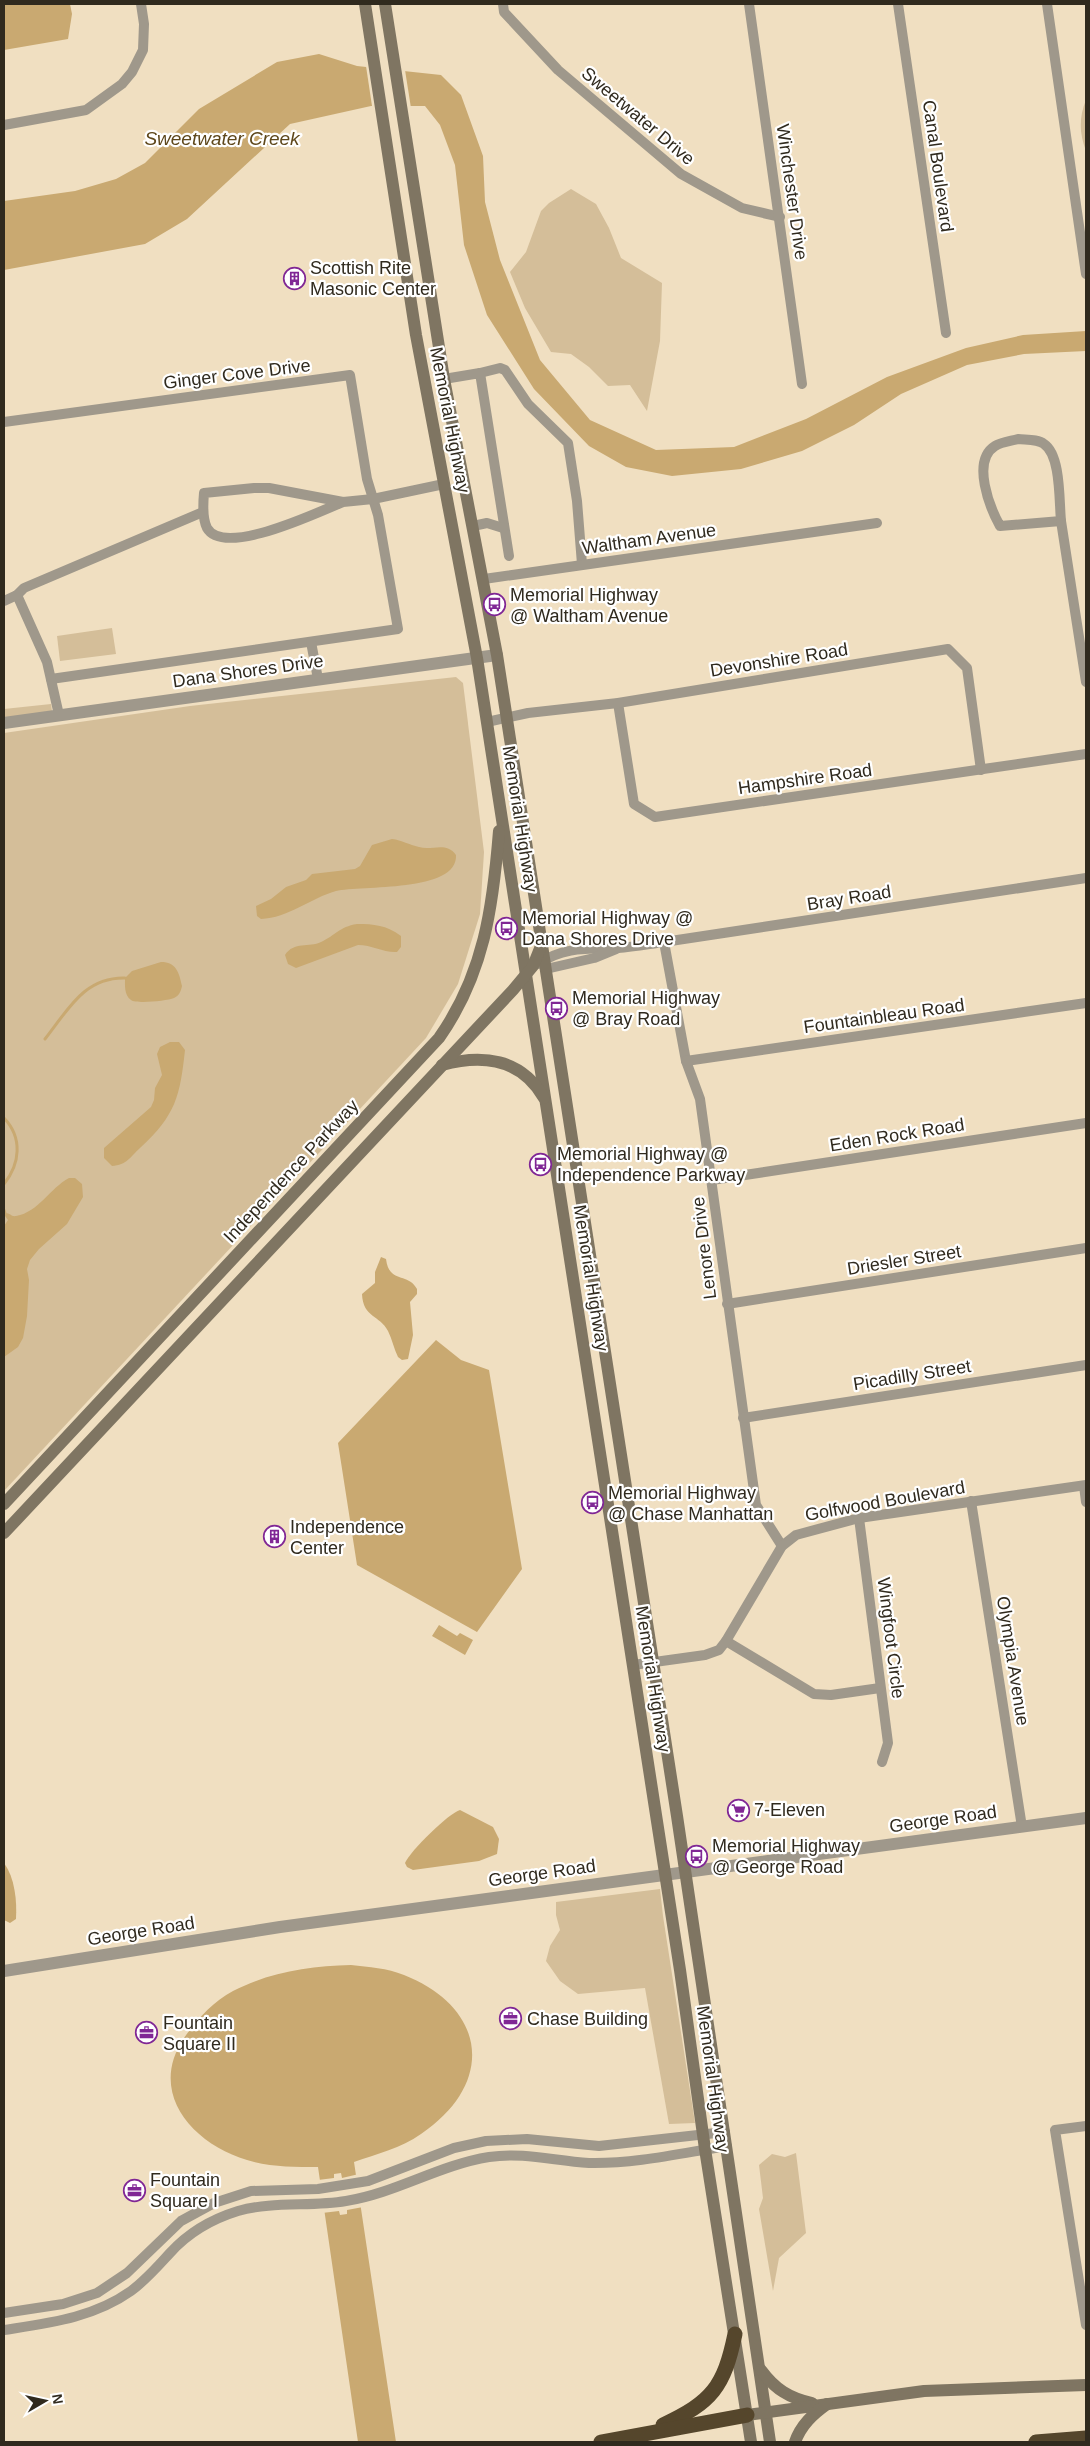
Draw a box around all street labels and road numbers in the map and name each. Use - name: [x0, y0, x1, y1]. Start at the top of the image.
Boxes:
- street label: Sweetwater Drive: [578, 63, 698, 169]
- street label: Canal Boulevard: [919, 99, 957, 233]
- street label: Winchester Drive: [773, 123, 811, 261]
- street label: Memorial Highway: [426, 345, 474, 495]
- street label: Ginger Cove Drive: [162, 355, 312, 393]
- street label: Waltham Avenue: [581, 520, 717, 558]
- street label: Devonshire Road: [709, 639, 849, 681]
- street label: Dana Shores Drive: [171, 651, 325, 691]
- street label: Memorial Highway: [499, 744, 541, 894]
- street label: Hampshire Road: [737, 760, 873, 798]
- street label: Bray Road: [805, 881, 893, 915]
- street label: Fountainbleau Road: [802, 995, 966, 1037]
- street label: Independence Parkway: [220, 1095, 362, 1247]
- street label: Eden Rock Road: [828, 1114, 966, 1156]
- street label: Lenore Drive: [688, 1196, 720, 1300]
- street label: Memorial Highway: [570, 1203, 612, 1353]
- street label: Driesler Street: [846, 1241, 962, 1279]
- street label: Picadilly Street: [852, 1356, 972, 1394]
- street label: Golfwood Boulevard: [803, 1477, 967, 1525]
- street label: Wingfoot Circle: [874, 1576, 908, 1700]
- street label: Olympia Avenue: [993, 1595, 1033, 1727]
- street label: Memorial Highway: [632, 1604, 674, 1754]
- street label: George Road: [888, 1802, 998, 1836]
- street label: George Road: [487, 1856, 597, 1890]
- street label: George Road: [86, 1913, 196, 1949]
- street label: Memorial Highway: [693, 2004, 733, 2154]

